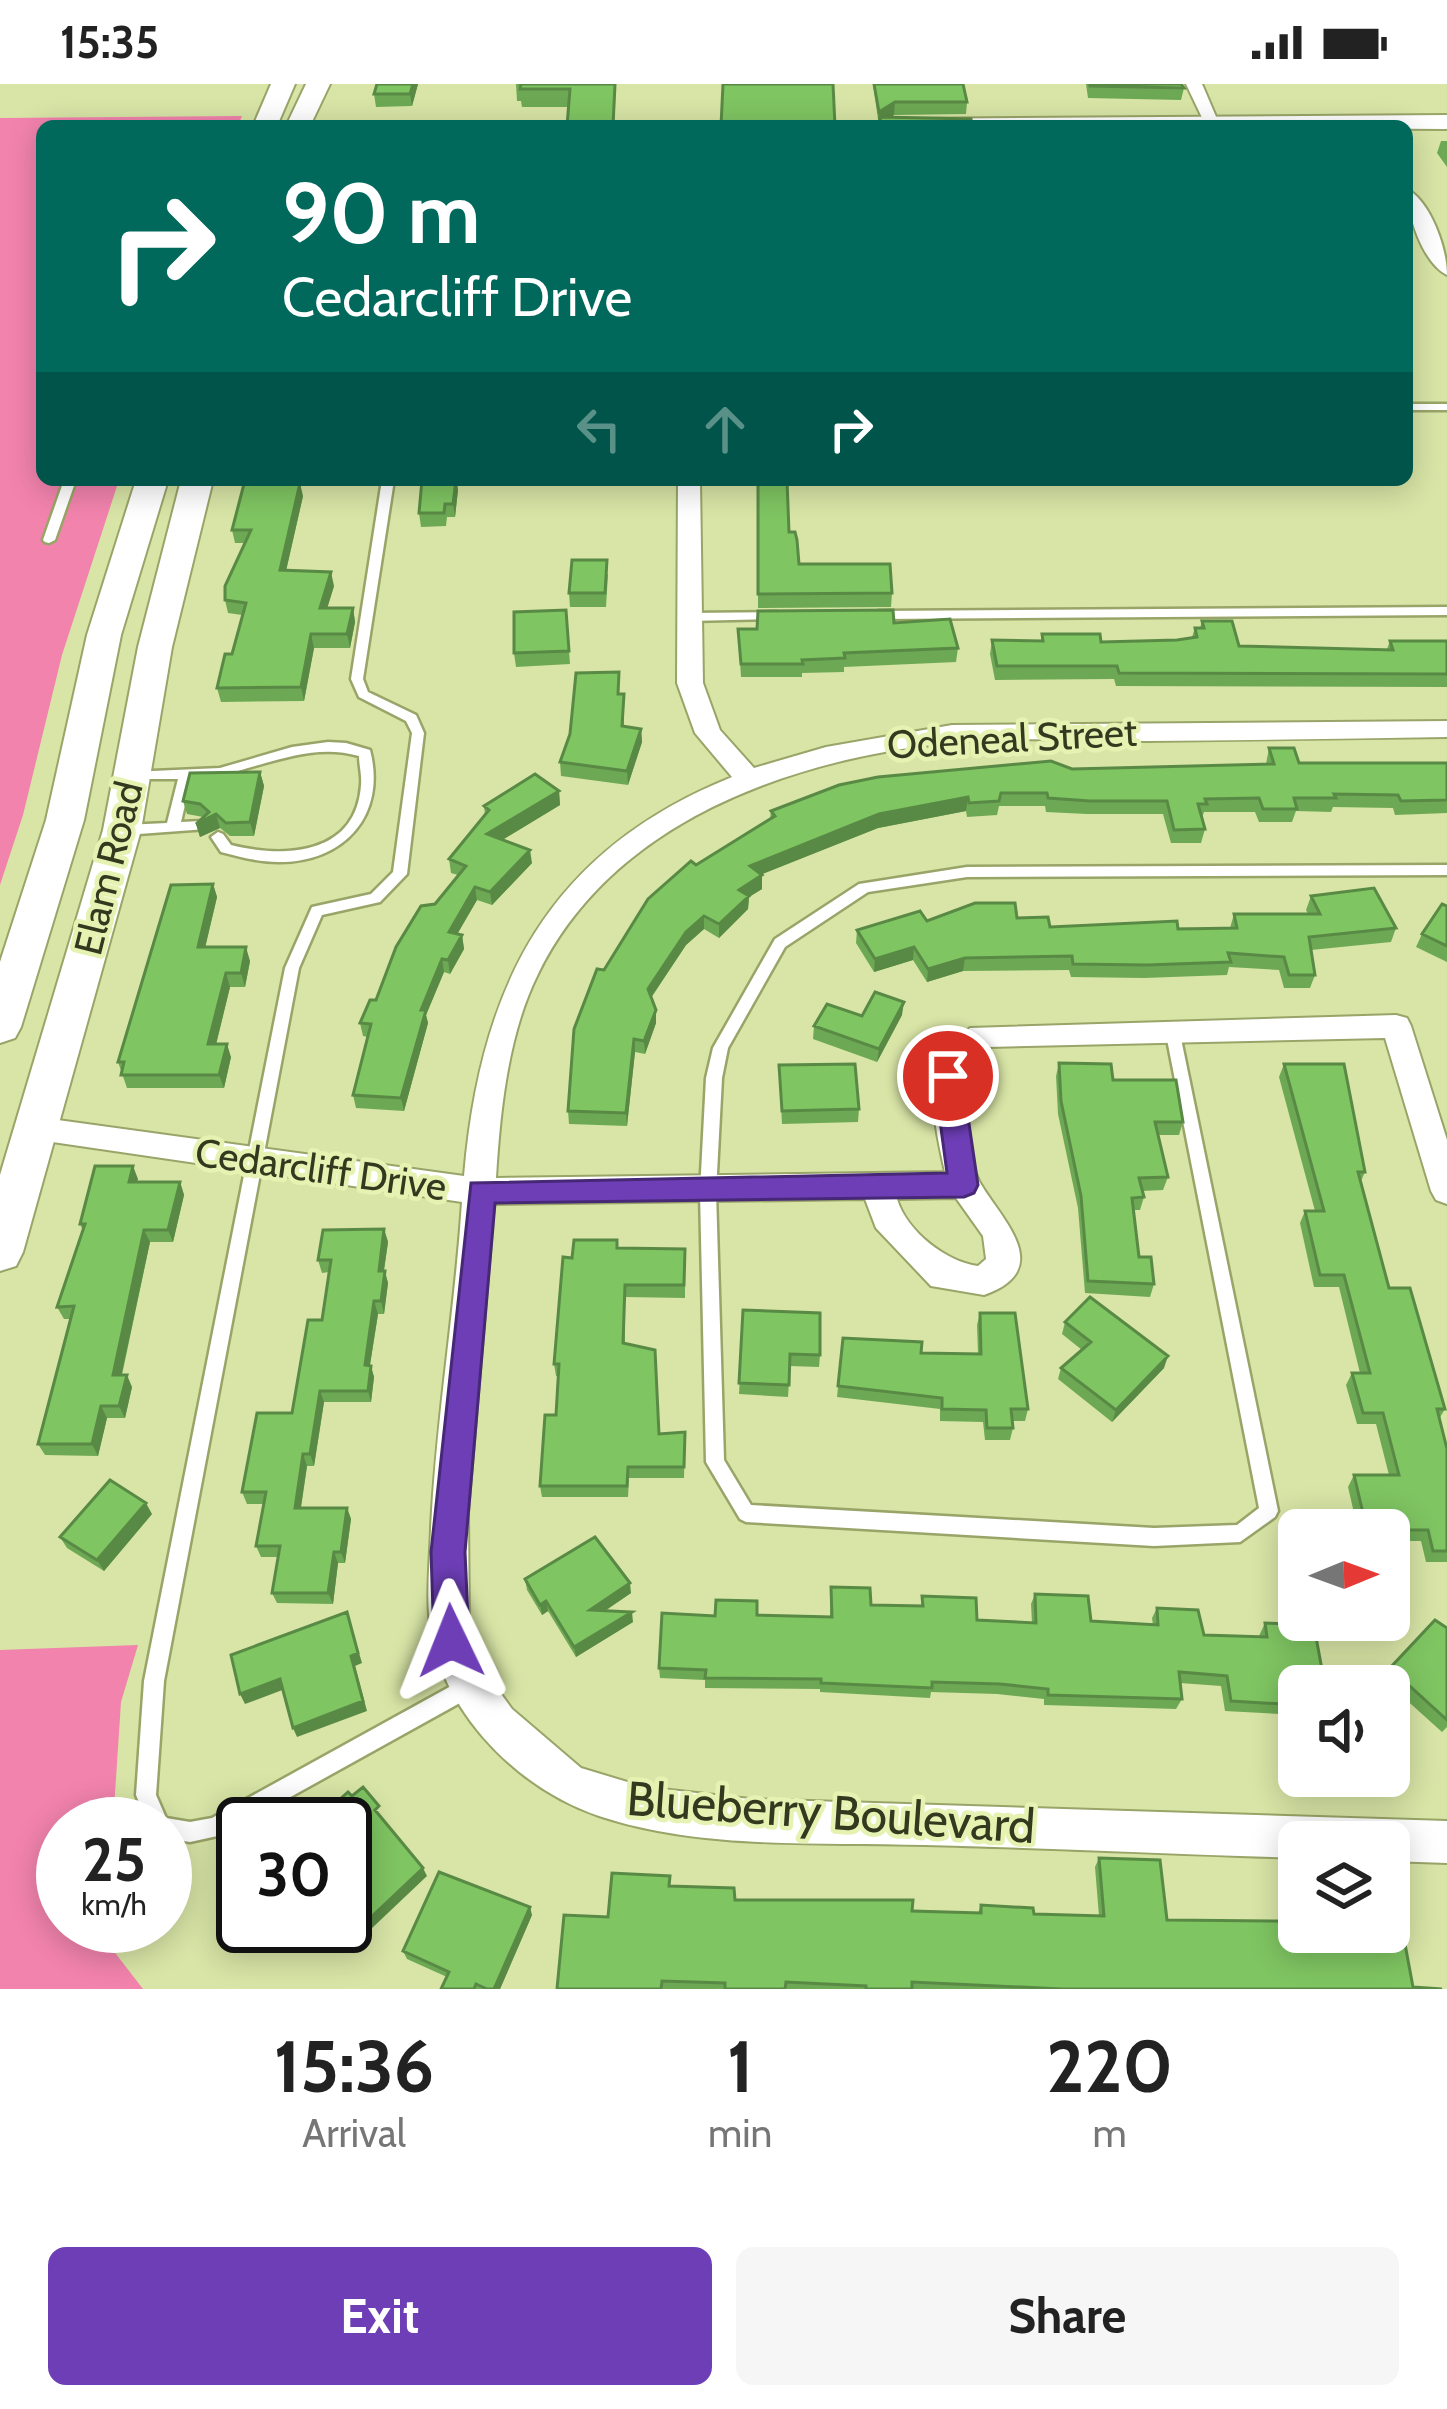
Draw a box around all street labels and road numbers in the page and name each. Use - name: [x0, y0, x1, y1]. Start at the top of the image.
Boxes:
- street label: Odeneal Street: [886, 707, 1138, 769]
- street label: Elam Road: [63, 776, 153, 960]
- street label: Cedarcliff Drive: [192, 1128, 450, 1210]
- street label: Blueberry Boulevard: [625, 1769, 1037, 1855]

